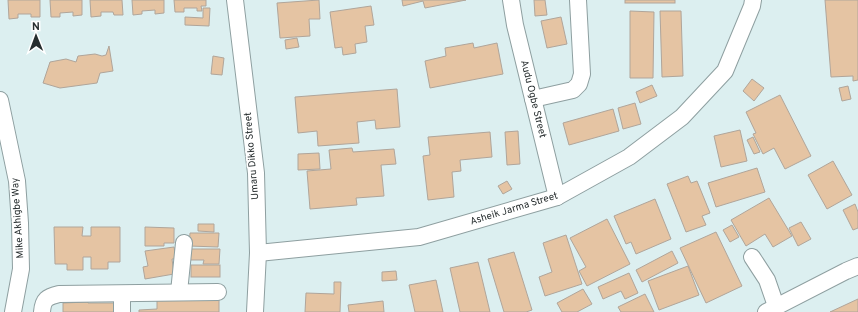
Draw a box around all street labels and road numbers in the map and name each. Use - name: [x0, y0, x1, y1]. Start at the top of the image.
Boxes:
- street label: Audu Ogbe Street: [517, 59, 549, 139]
- street label: Umaru Dikko Street: [242, 112, 262, 200]
- street label: Mike Akhigbe Way: [9, 177, 27, 259]
- street label: Asheik Jarma Street: [469, 189, 560, 229]

